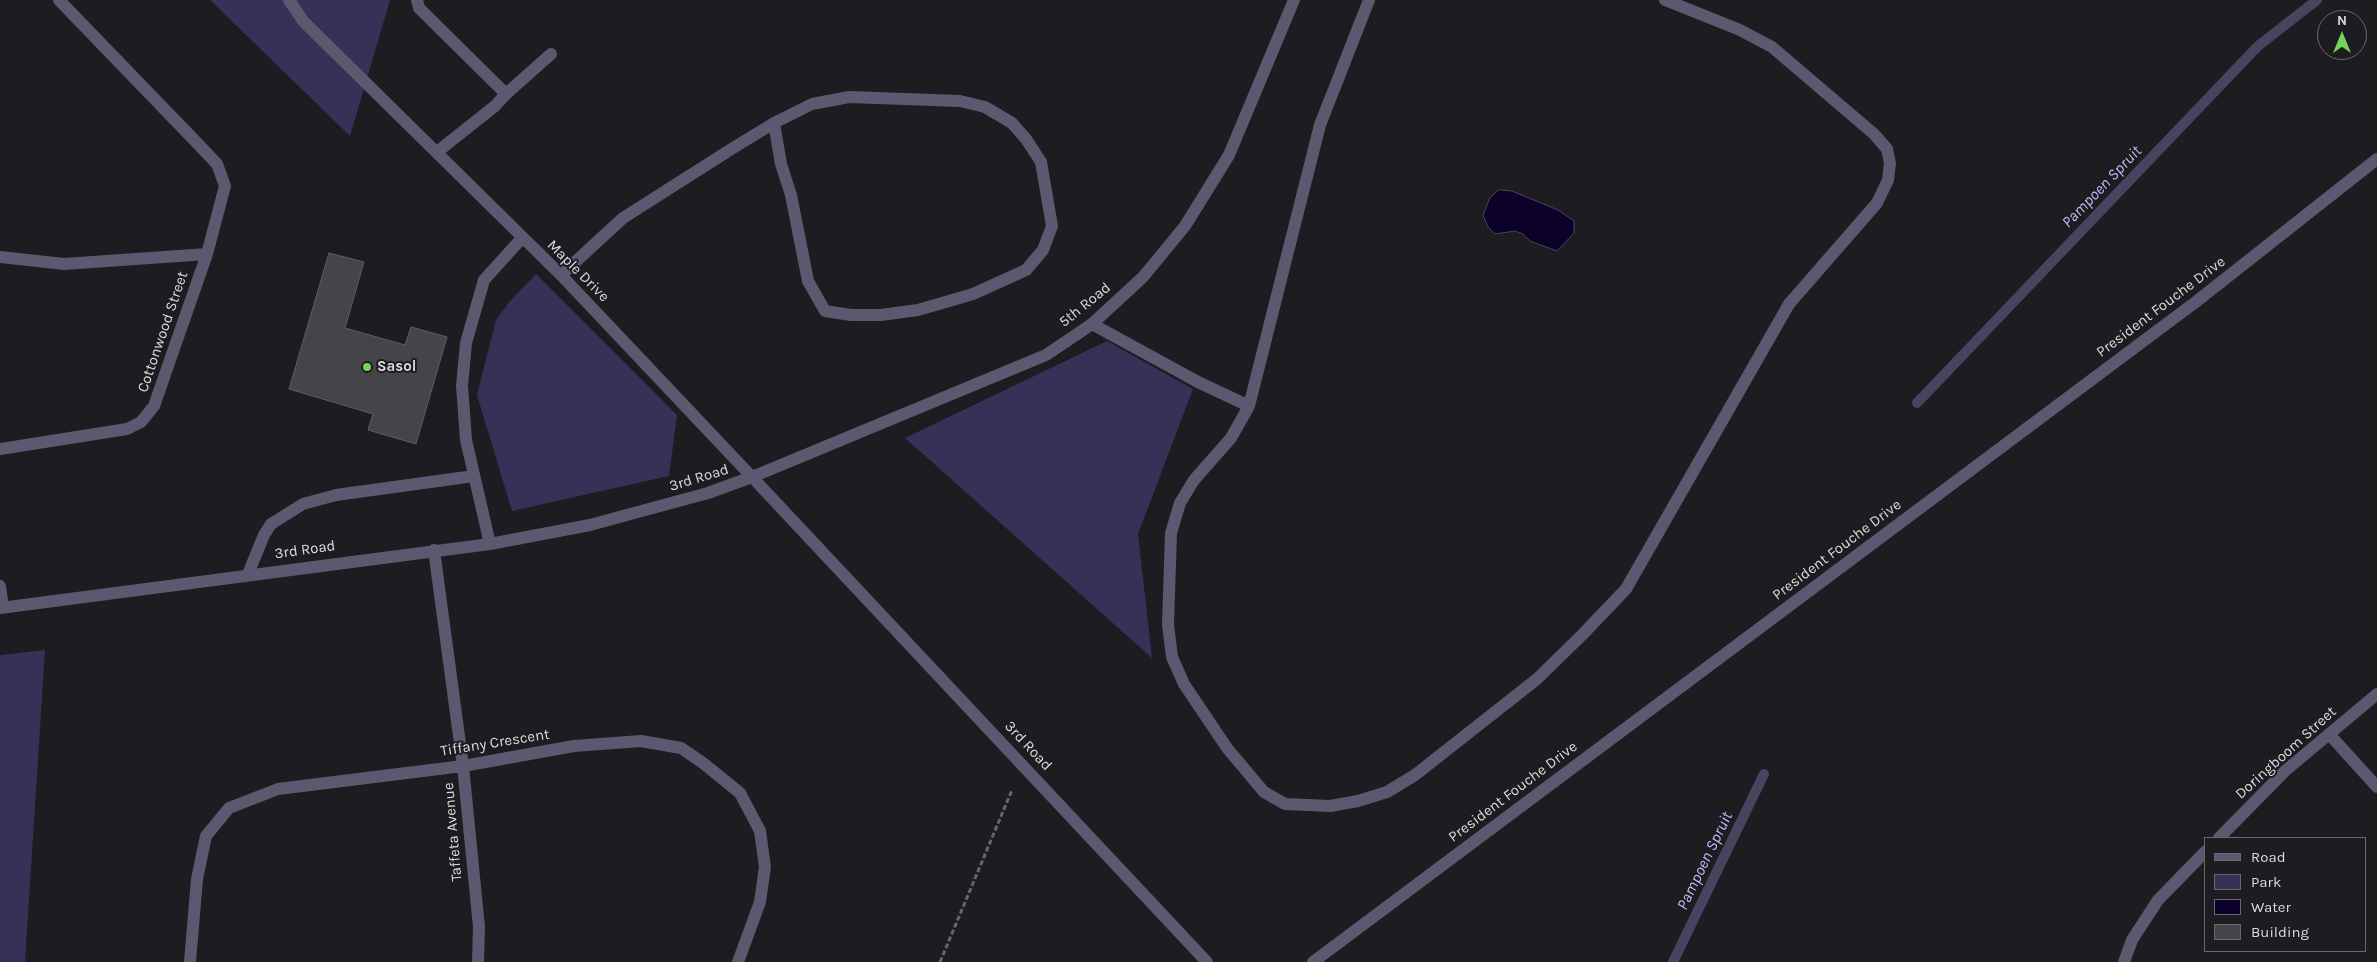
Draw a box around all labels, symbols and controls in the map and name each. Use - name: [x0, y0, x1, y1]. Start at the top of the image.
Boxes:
- north arrow: [2317, 10, 2367, 60]
- text: N: [2337, 12, 2347, 29]
- water label: Pampoen Spruit: [2058, 142, 2146, 232]
- street label: Maple Drive: [543, 236, 613, 306]
- street label: President Fouche Drive: [2093, 253, 2229, 361]
- street label: Cottonwood Street: [134, 269, 192, 395]
- street label: 5th Road: [1056, 279, 1114, 331]
- place label: Sasol: [377, 358, 416, 376]
- marker: Sasol: [361, 361, 373, 373]
- street label: 3rd Road: [667, 460, 731, 496]
- street label: President Fouche Drive: [1769, 496, 1905, 604]
- street label: 3rd Road: [273, 537, 337, 563]
- street label: Doringboom Street: [2232, 703, 2340, 803]
- street label: 3rd Road: [1001, 717, 1055, 775]
- street label: Tiffany Crescent: [439, 725, 551, 761]
- street label: President Fouche Drive: [1445, 738, 1581, 846]
- street label: Taffeta Avenue: [440, 782, 466, 882]
- water label: Pampoen Spruit: [1673, 809, 1737, 913]
- legend: [2204, 837, 2367, 952]
- text: Road: [2251, 848, 2286, 866]
- text: Park: [2251, 873, 2281, 891]
- text: Water: [2251, 898, 2291, 916]
- text: Building: [2251, 923, 2309, 941]

